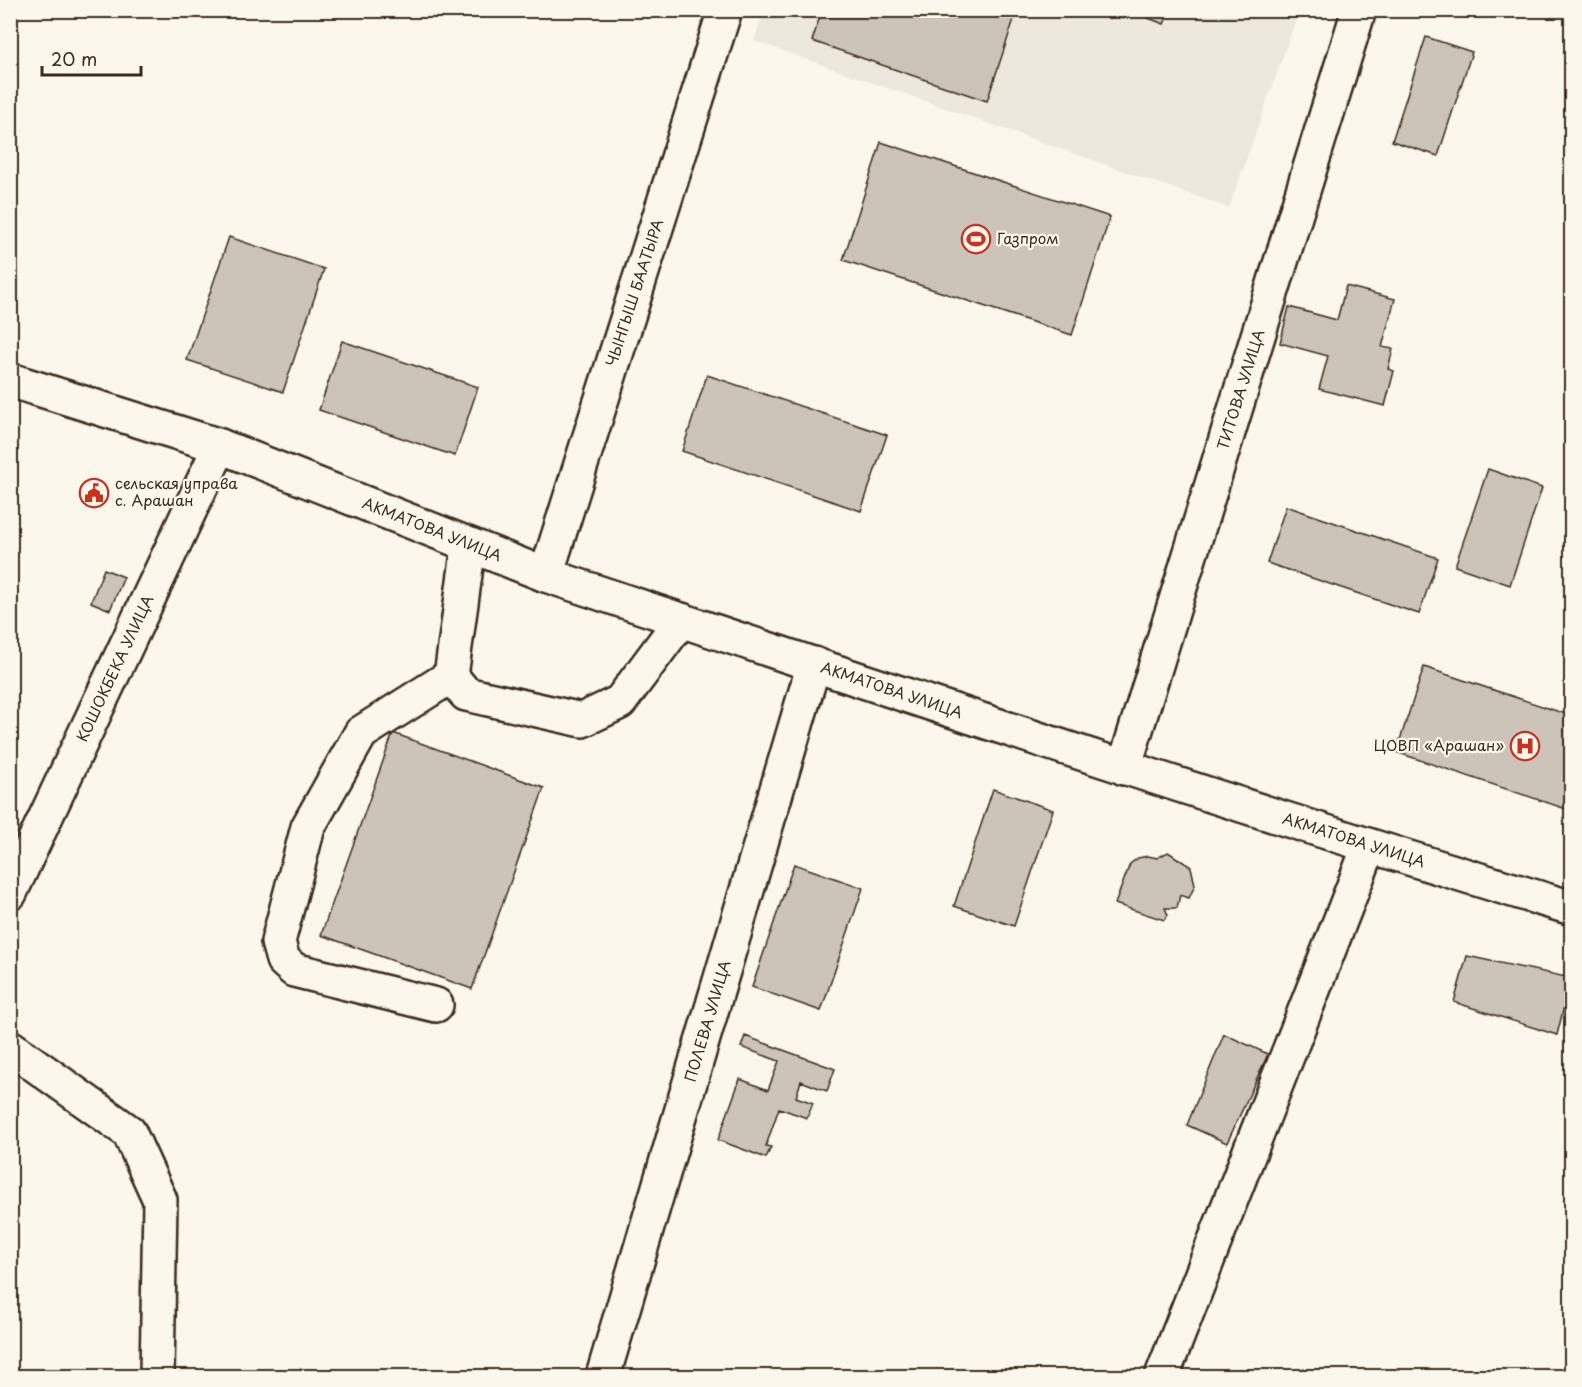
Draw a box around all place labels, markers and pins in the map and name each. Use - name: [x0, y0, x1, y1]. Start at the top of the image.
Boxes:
- sports icon: Газпром: [960, 223, 992, 255]
- place label: Газпром: [997, 226, 1059, 249]
- place label: сельская управа с. Арашан: [115, 471, 238, 511]
- public building icon: сельская управа с. Арашан: [78, 477, 110, 509]
- hospital icon: ЦОВП «Арашан»: [1509, 730, 1541, 762]
- place label: ЦОВП «Арашан»: [1374, 733, 1504, 756]

